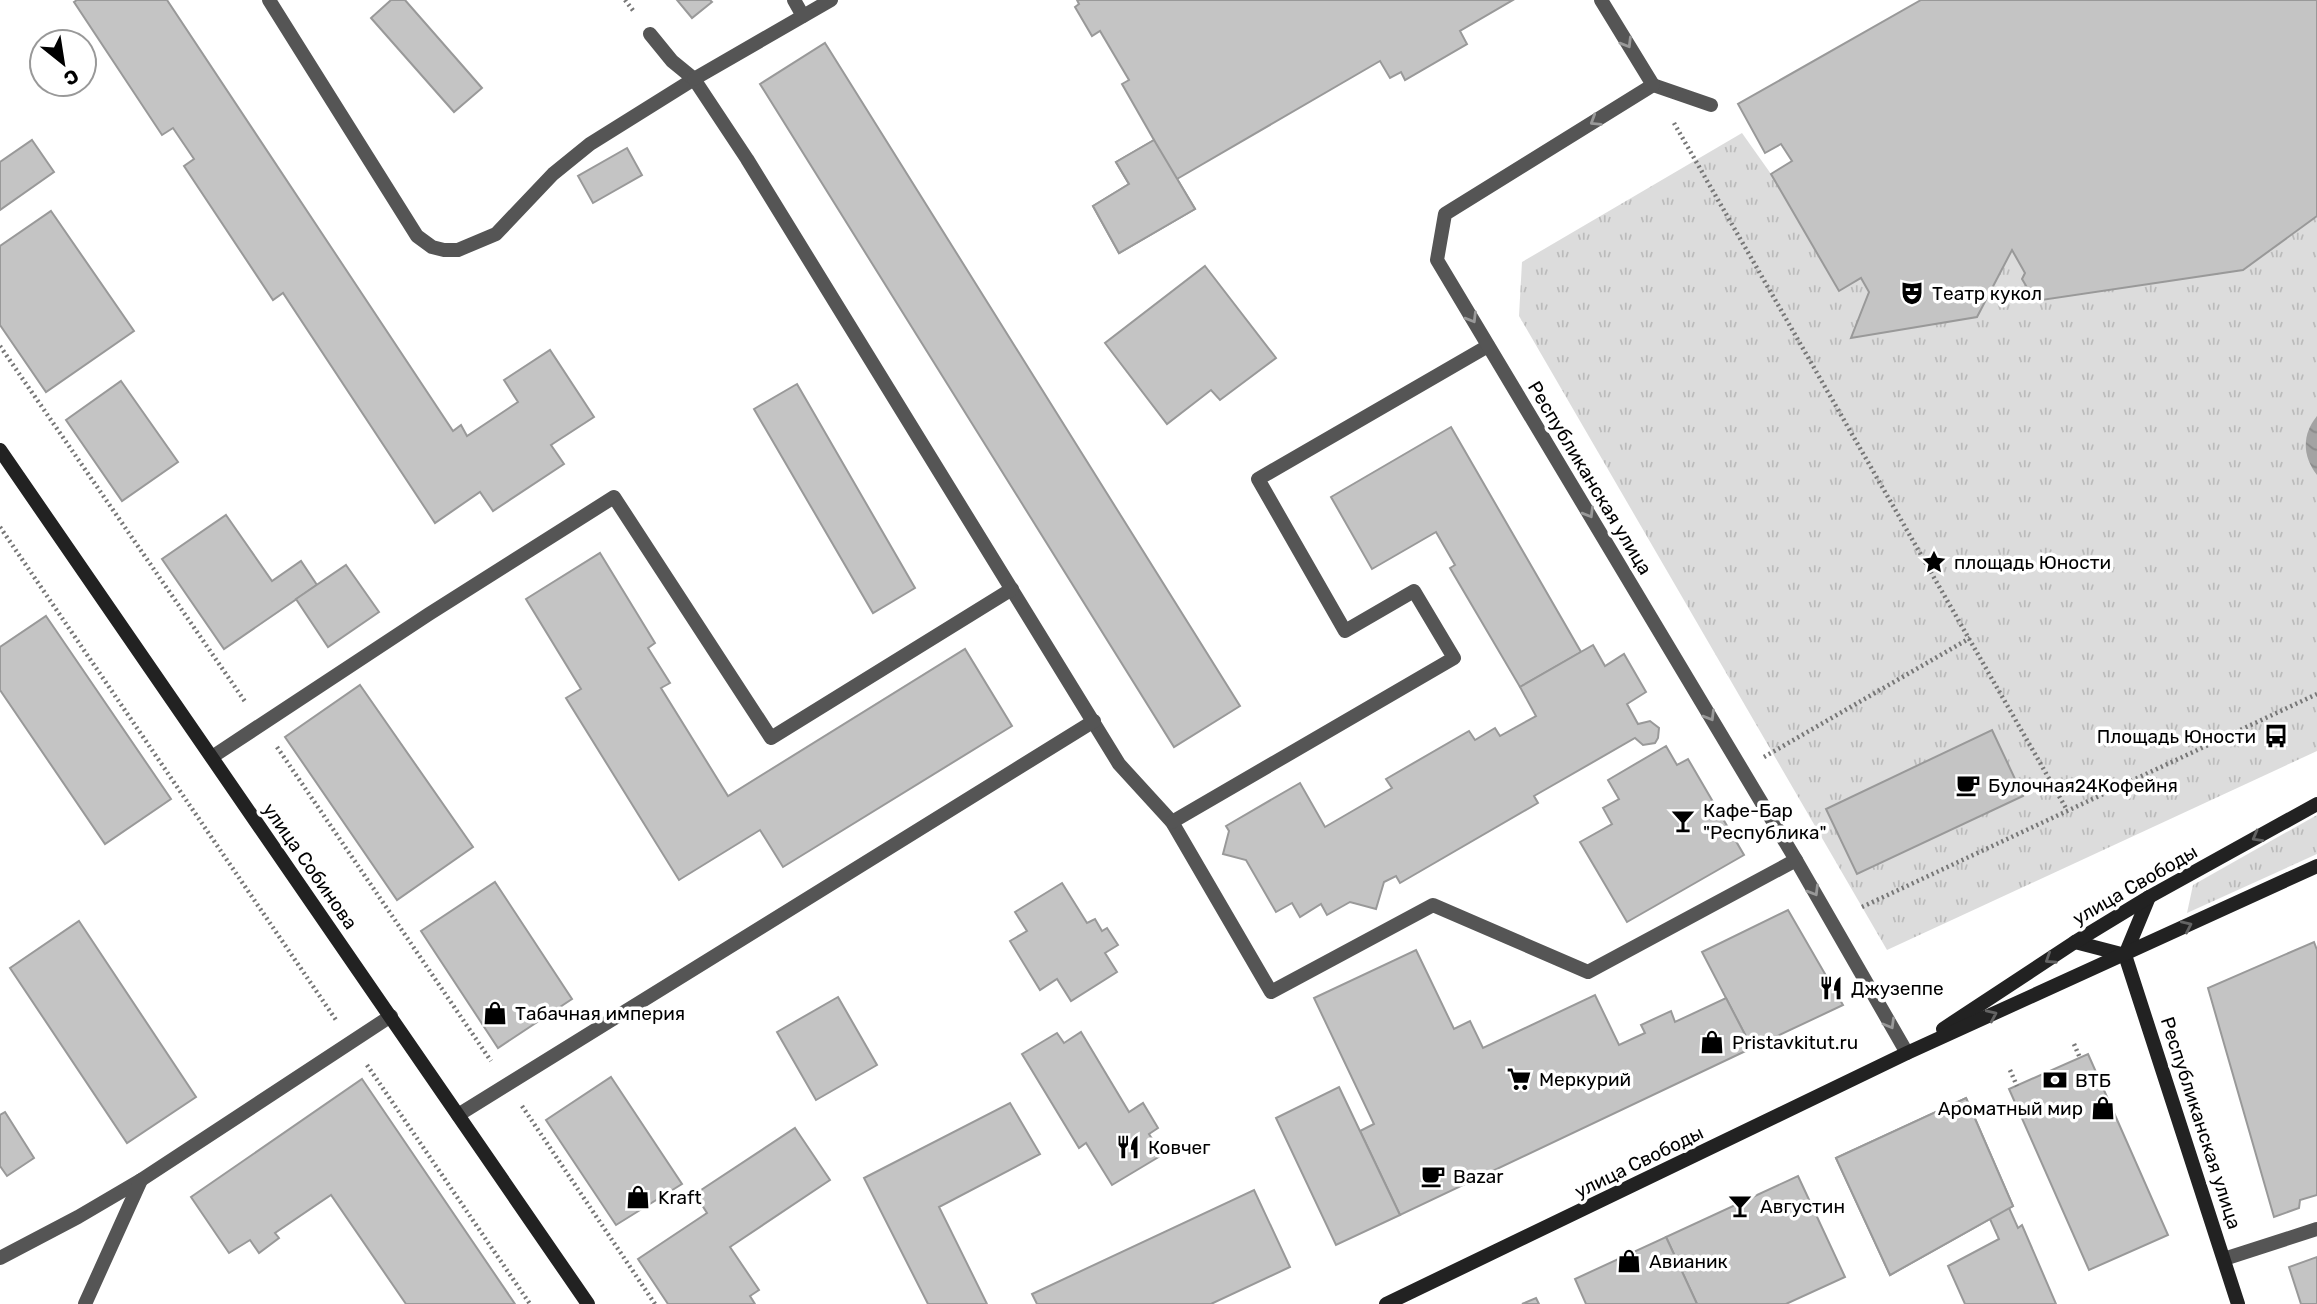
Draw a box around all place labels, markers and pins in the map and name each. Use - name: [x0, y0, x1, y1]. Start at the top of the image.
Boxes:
- theatre icon: Театр кукол: [1898, 279, 1926, 307]
- place label: Театр кукол: [1932, 282, 2042, 305]
- place icon: площадь Юности: [1920, 548, 1948, 576]
- place label: площадь Юности: [1954, 551, 2111, 574]
- bus stop icon: Площадь Юности: [2262, 722, 2290, 750]
- place label: Площадь Юности: [2097, 725, 2256, 748]
- cafe icon: Булочная24Кофейня: [1954, 771, 1982, 799]
- place label: Булочная24Кофейня: [1988, 774, 2178, 797]
- place label: Кафе-Бар "Республика": [1703, 799, 1827, 844]
- bar icon: Кафе-Бар "Республика": [1669, 807, 1697, 835]
- restaurant icon: Джузеппе: [1817, 974, 1845, 1002]
- place label: Джузеппе: [1851, 977, 1944, 1000]
- shop icon: Табачная империя: [481, 999, 509, 1027]
- place label: Табачная империя: [515, 1002, 685, 1025]
- shop icon: Pristavkitut.ru: [1698, 1028, 1726, 1056]
- place label: Pristavkitut.ru: [1732, 1031, 1858, 1054]
- supermarket icon: Меркурий: [1505, 1065, 1533, 1093]
- bank icon: ВТБ: [2041, 1066, 2069, 1094]
- place label: Меркурий: [1539, 1068, 1631, 1091]
- place label: ВТБ: [2075, 1069, 2111, 1092]
- shop icon: Ароматный мир: [2089, 1094, 2117, 1122]
- place label: Ароматный мир: [1938, 1097, 2083, 1120]
- restaurant icon: Ковчег: [1114, 1133, 1142, 1161]
- place label: Ковчег: [1148, 1136, 1210, 1159]
- cafe icon: Bazar: [1419, 1162, 1447, 1190]
- place label: Bazar: [1453, 1165, 1504, 1188]
- shop icon: Kraft: [624, 1183, 652, 1211]
- place label: Kraft: [658, 1186, 702, 1209]
- bar icon: Августин: [1726, 1192, 1754, 1220]
- place label: Августин: [1760, 1195, 1845, 1218]
- shop icon: Авианик: [1615, 1247, 1643, 1275]
- place label: Авианик: [1649, 1250, 1728, 1273]

